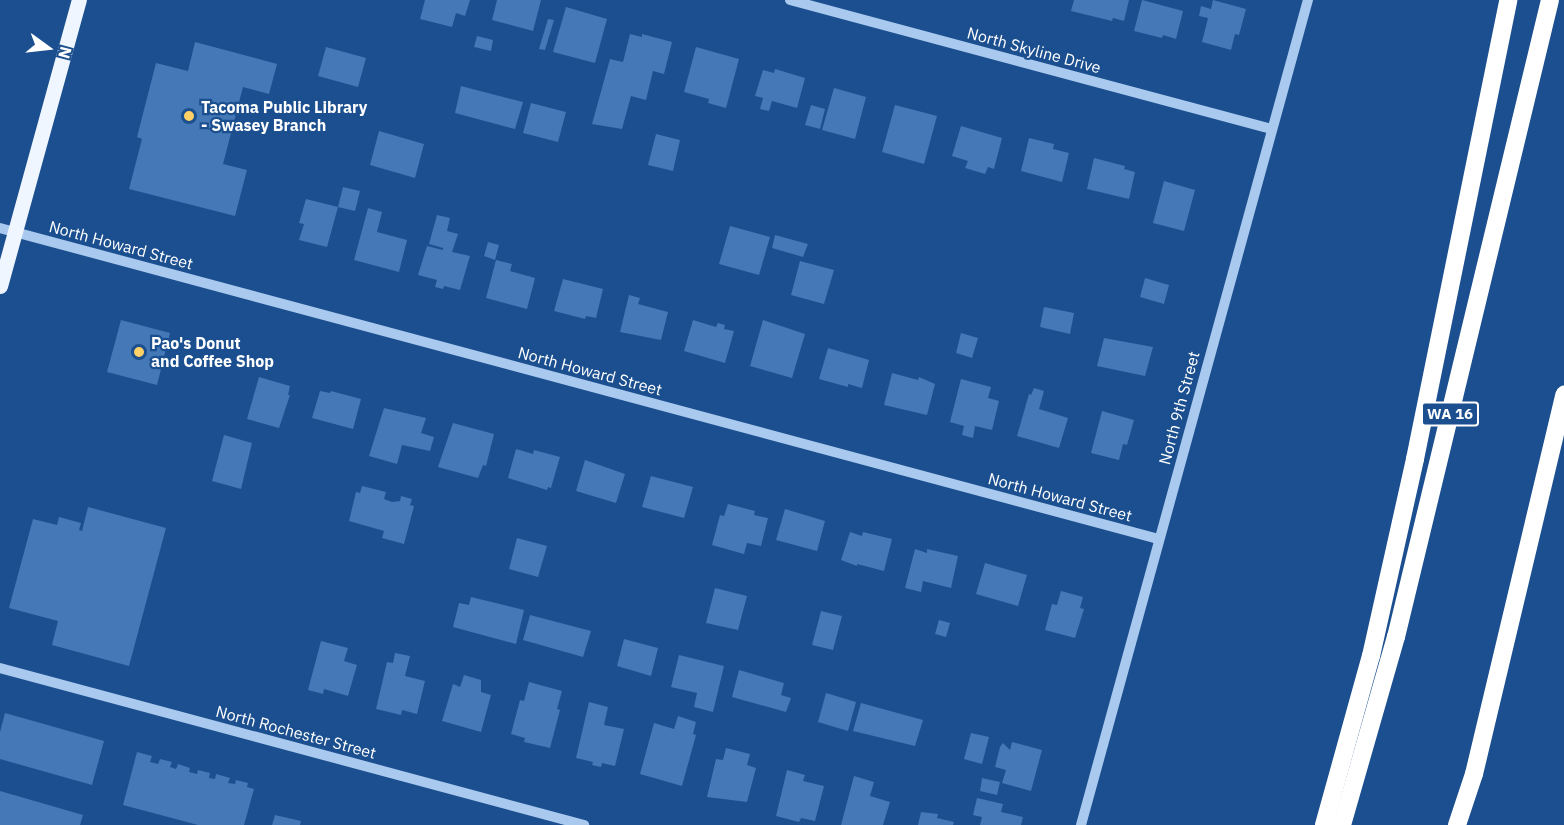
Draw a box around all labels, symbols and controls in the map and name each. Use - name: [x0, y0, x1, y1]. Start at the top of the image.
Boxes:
- north arrow: [18, 18, 78, 78]
- street label: North Skyline Drive: [965, 23, 1103, 77]
- text: N: [54, 44, 77, 61]
- place label: Tacoma Public Library - Swasey Branch: [201, 97, 367, 135]
- marker: Tacoma Public Library - Swasey Branch: [182, 109, 196, 123]
- street label: North Howard Street: [47, 217, 195, 273]
- place label: Pao's Donut and Coffee Shop: [151, 333, 274, 371]
- street label: North Howard Street: [516, 343, 664, 399]
- marker: Pao's Donut and Coffee Shop: [132, 345, 146, 359]
- street label: North 9th Street: [1155, 349, 1203, 467]
- road number: WA 16: [1420, 402, 1480, 426]
- street label: North Howard Street: [986, 469, 1134, 525]
- street label: North Rochester Street: [214, 701, 378, 763]

